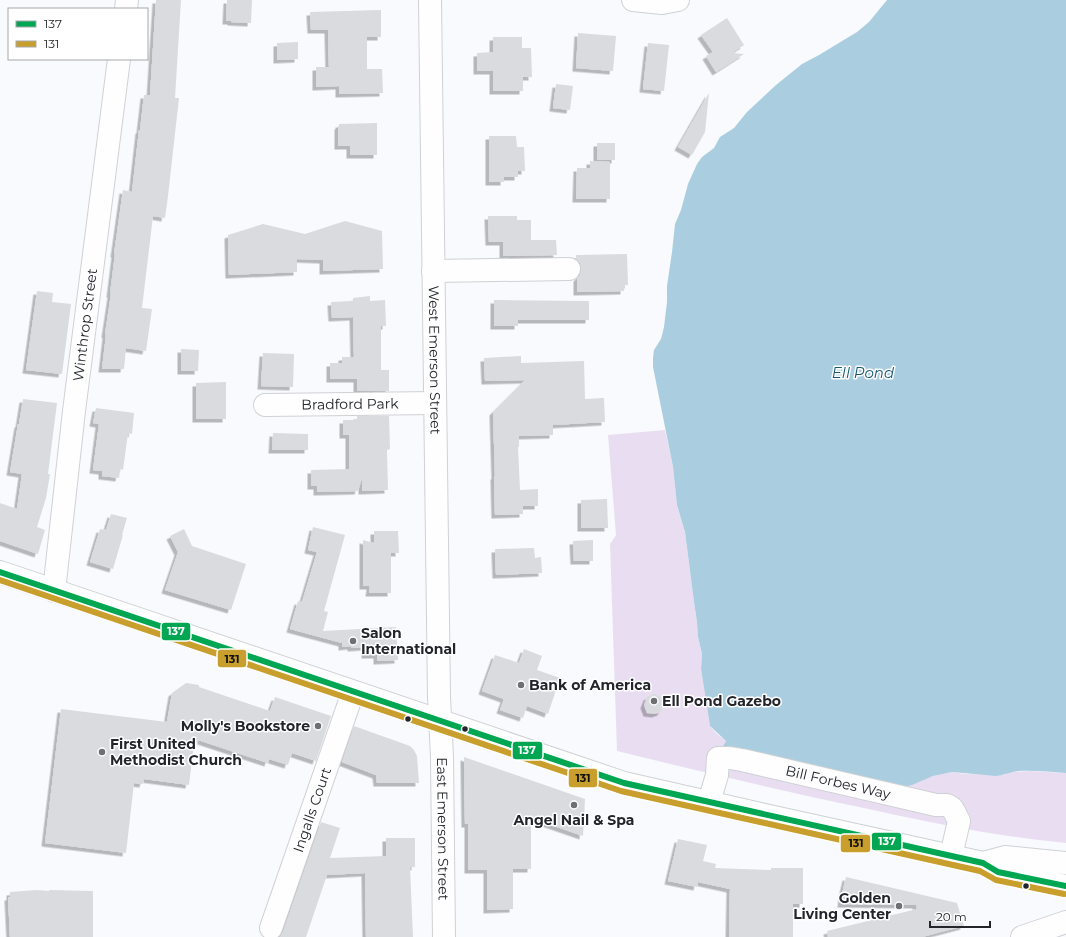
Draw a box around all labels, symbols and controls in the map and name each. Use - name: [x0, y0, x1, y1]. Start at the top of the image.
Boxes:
- legend: [8, 8, 148, 60]
- text: 137: [44, 16, 62, 31]
- text: 131: [44, 36, 59, 51]
- street label: Winthrop Street: [69, 267, 101, 382]
- street label: West Emerson Street: [425, 285, 445, 435]
- water label: Ell Pond: [832, 363, 895, 382]
- street label: Bradford Park: [301, 394, 399, 414]
- line badge: 137: [161, 622, 191, 641]
- text: 137: [167, 624, 185, 638]
- place label: Salon International: [361, 624, 456, 658]
- marker: Salon International: [348, 636, 358, 646]
- line badge: 131: [217, 649, 247, 668]
- text: 131: [224, 652, 240, 666]
- place label: Bank of America: [529, 676, 651, 694]
- marker: Bank of America: [516, 680, 526, 690]
- place label: Ell Pond Gazebo: [662, 692, 781, 710]
- marker: Ell Pond Gazebo: [649, 696, 659, 706]
- unlabelled marker: [403, 714, 413, 724]
- place label: Molly's Bookstore: [181, 717, 310, 735]
- marker: Molly's Bookstore: [313, 721, 323, 731]
- unlabelled marker: [460, 724, 470, 734]
- place label: First United Methodist Church: [110, 735, 242, 769]
- line badge: 137: [512, 741, 543, 760]
- text: 137: [518, 743, 536, 757]
- marker: First United Methodist Church: [97, 747, 107, 757]
- street label: East Emerson Street: [433, 757, 453, 901]
- street label: Bill Forbes Way: [784, 761, 893, 803]
- street label: Ingalls Court: [289, 765, 335, 855]
- line badge: 131: [568, 768, 598, 788]
- text: 131: [575, 771, 591, 785]
- marker: Angel Nail & Spa: [569, 800, 579, 810]
- place label: Angel Nail & Spa: [513, 811, 634, 829]
- line badge: 137: [871, 832, 902, 851]
- line badge: 131: [840, 834, 871, 853]
- text: 137: [878, 834, 896, 848]
- text: 131: [848, 836, 864, 850]
- unlabelled marker: [1021, 881, 1031, 891]
- place label: Golden Living Center: [793, 889, 891, 923]
- marker: Golden Living Center: [894, 901, 904, 911]
- scale bar: [930, 903, 990, 929]
- text: 20 m: [936, 909, 967, 924]

